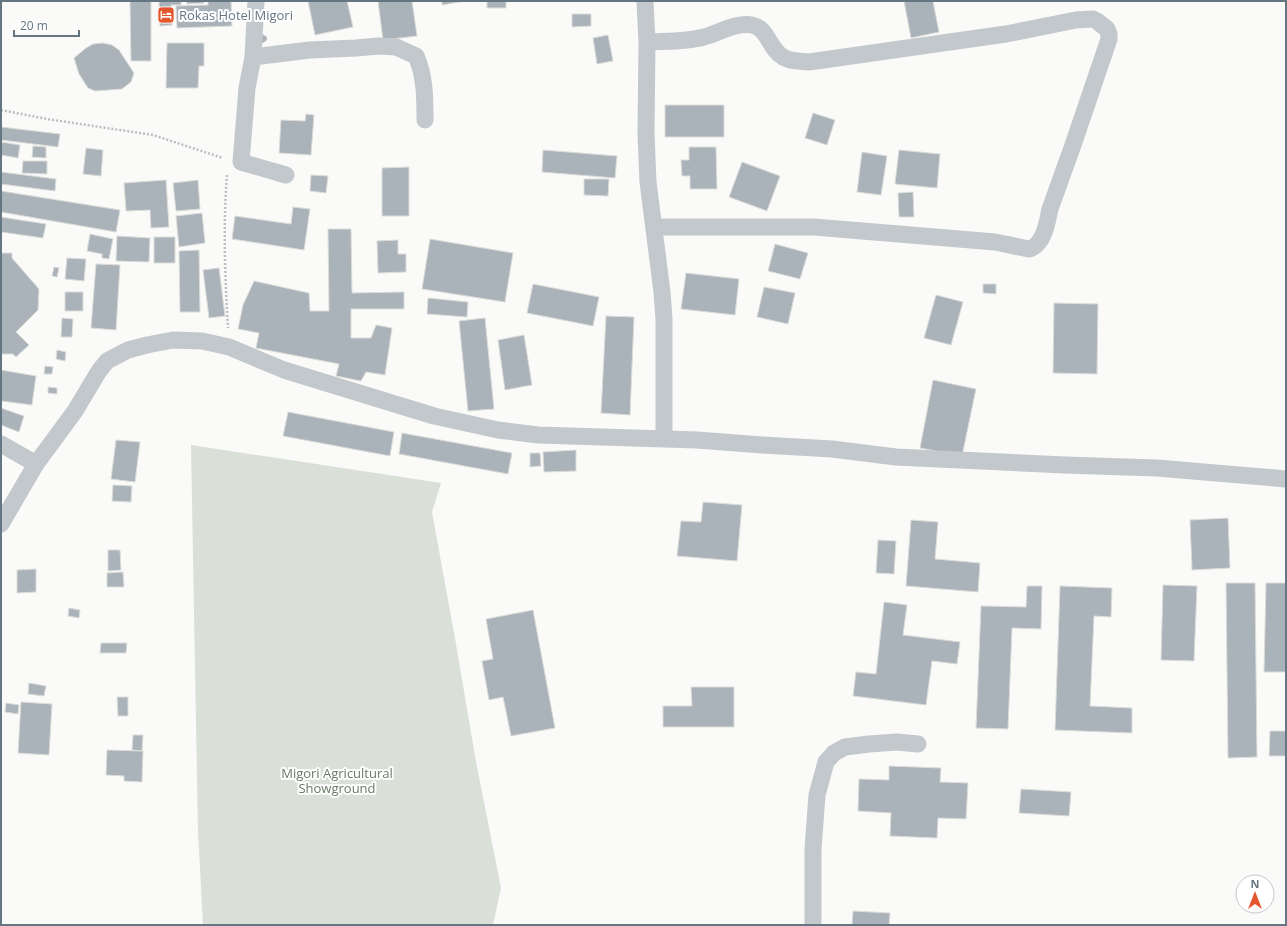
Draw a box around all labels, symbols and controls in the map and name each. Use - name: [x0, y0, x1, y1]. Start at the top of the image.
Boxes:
- hotel icon: Rokas Hotel Migori: [156, 5, 176, 25]
- place label: Rokas Hotel Migori: [179, 6, 293, 24]
- scale bar: [14, 12, 79, 38]
- text: 20 m: [20, 17, 48, 34]
- park label: Migori Agricultural Showground: [281, 764, 393, 797]
- north arrow: [1235, 874, 1275, 914]
- text: N: [1251, 876, 1259, 891]

